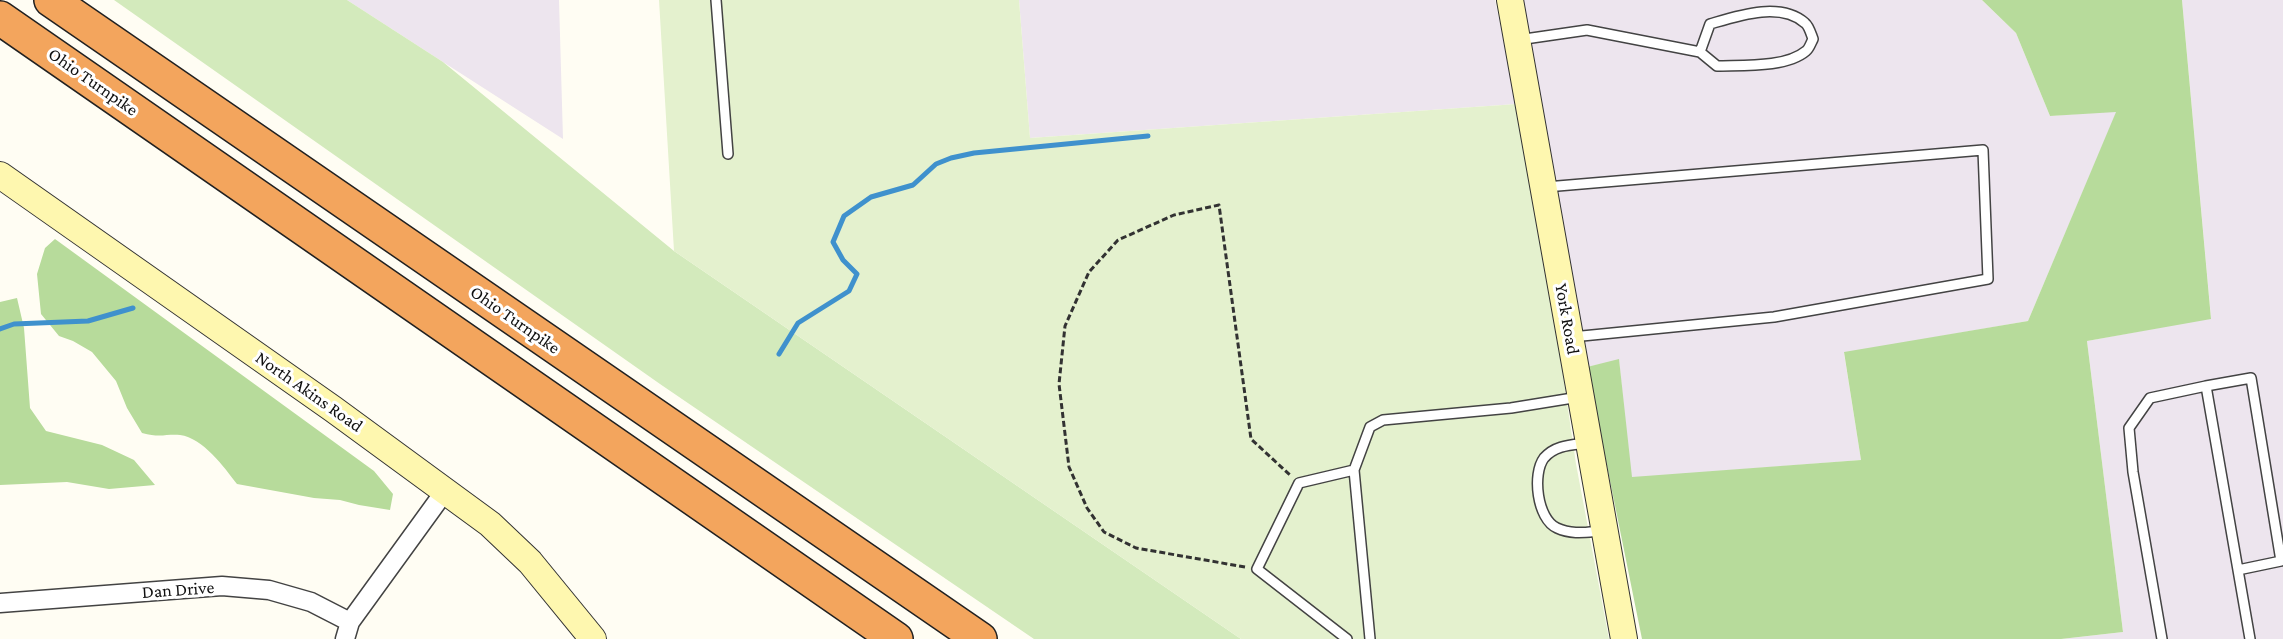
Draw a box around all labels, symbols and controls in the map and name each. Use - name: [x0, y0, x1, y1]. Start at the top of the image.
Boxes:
- street label: Ohio Turnpike: [44, 43, 142, 121]
- street label: Ohio Turnpike: [466, 281, 564, 359]
- street label: York Road: [1550, 282, 1584, 356]
- street label: North Akins Road: [251, 347, 367, 437]
- street label: Dan Drive: [141, 577, 215, 603]

